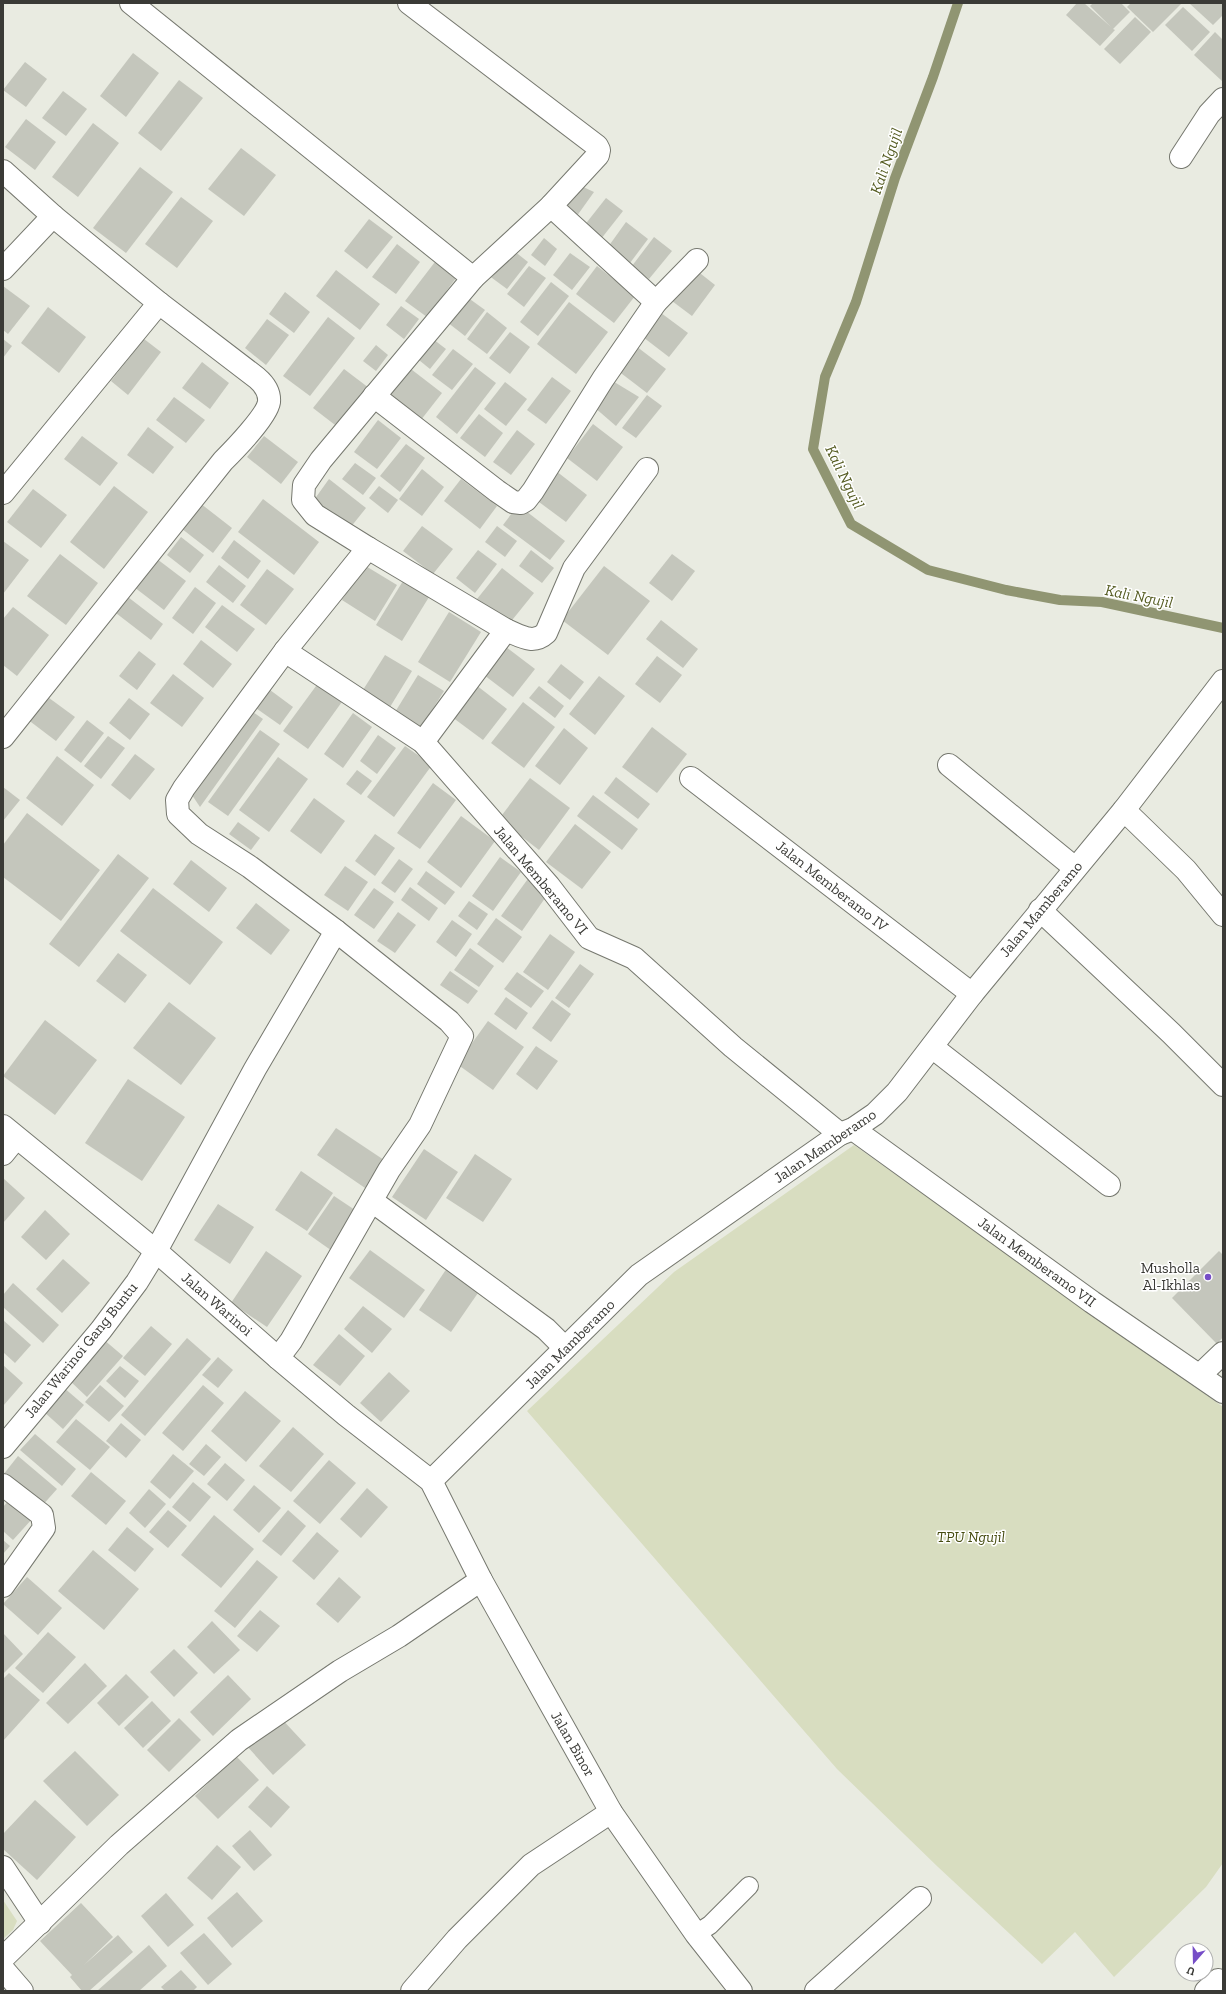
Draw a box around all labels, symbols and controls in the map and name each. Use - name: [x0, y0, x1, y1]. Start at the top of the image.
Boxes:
- water label: Kali Ngujil: [866, 125, 906, 197]
- water label: Kali Ngujil: [821, 442, 869, 512]
- water label: Kali Ngujil: [1103, 580, 1175, 612]
- street label: Jalan Memberamo VI: [490, 822, 592, 938]
- street label: Jalan Memberamo IV: [772, 837, 892, 935]
- street label: Jalan Mamberamo: [996, 857, 1086, 961]
- street label: Jalan Mamberamo: [770, 1105, 880, 1187]
- street label: Jalan Memberamo VII: [975, 1213, 1100, 1311]
- place label: Musholla Al-Ikhlas: [1141, 1259, 1200, 1294]
- street label: Jalan Warinoi: [178, 1268, 256, 1340]
- marker: Musholla Al-Ikhlas: [1203, 1272, 1213, 1282]
- street label: Jalan Warinoi Gang Buntu: [21, 1278, 142, 1421]
- street label: Jalan Mamberamo: [521, 1295, 619, 1393]
- park label: TPU Ngujil: [937, 1528, 1005, 1546]
- street label: Jalan Binor: [547, 1708, 599, 1780]
- north arrow: [1174, 1942, 1214, 1982]
- text: U: [1185, 1963, 1197, 1978]

